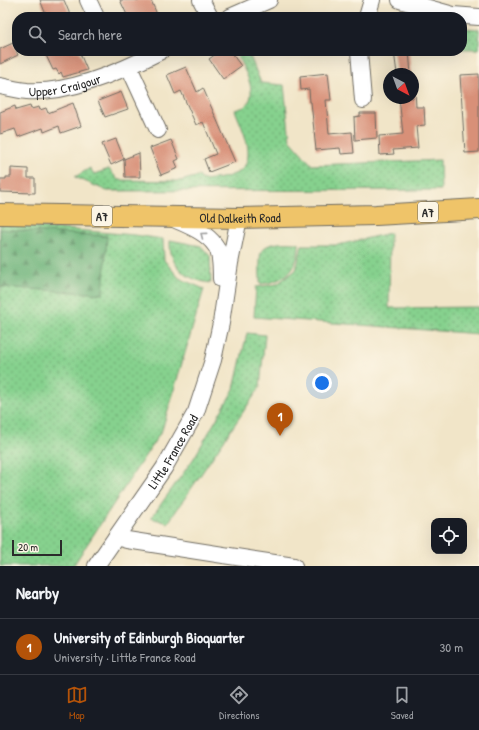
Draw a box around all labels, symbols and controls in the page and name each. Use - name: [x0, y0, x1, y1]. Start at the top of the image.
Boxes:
- search box: [12, 12, 467, 56]
- icon: search: [26, 23, 48, 45]
- text: Search here: [58, 24, 122, 45]
- north arrow: [383, 68, 419, 104]
- street label: Upper Craigour: [29, 69, 103, 100]
- road number: A7: [418, 202, 438, 222]
- road number: A7: [92, 206, 112, 226]
- street label: Old Dalkeith Road: [199, 208, 281, 227]
- one-way arrow: [200, 232, 207, 240]
- your location: [312, 373, 332, 393]
- pin: 1: [267, 403, 293, 436]
- street label: Little France Road: [143, 411, 202, 492]
- map controls: [431, 518, 467, 554]
- button: locate: [431, 518, 467, 554]
- scale bar: [12, 538, 62, 557]
- text: 20 m: [18, 540, 38, 554]
- text: Nearby: [16, 581, 59, 604]
- text: University of Edinburgh Bioquarter: [54, 627, 245, 648]
- text: 1: [27, 638, 31, 656]
- text: 30 m: [440, 638, 463, 656]
- text: University · Little France Road: [54, 648, 195, 666]
- tab: Map: [66, 684, 88, 722]
- tab: Directions: [219, 684, 260, 722]
- tab: Saved: [391, 684, 413, 722]

